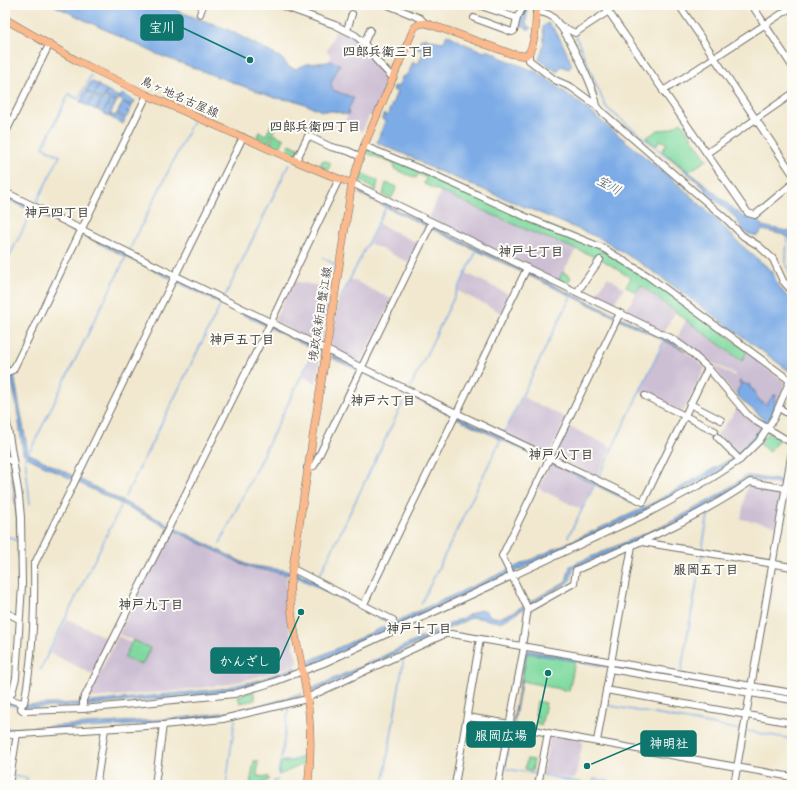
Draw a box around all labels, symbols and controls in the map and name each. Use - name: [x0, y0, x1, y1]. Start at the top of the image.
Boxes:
- callout: 宝川: [141, 15, 183, 40]
- text: 宝川: [149, 19, 175, 36]
- district label: 四郎兵衛三丁目: [342, 43, 434, 60]
- street label: 鳥ヶ地名古屋線: [138, 73, 222, 121]
- district label: 四郎兵衛四丁目: [269, 118, 361, 135]
- water label: 宝川: [594, 171, 624, 199]
- district label: 神戸四丁目: [24, 204, 90, 221]
- district label: 神戸七丁目: [498, 243, 564, 260]
- street label: 境政成新田蟹江線: [305, 265, 335, 363]
- district label: 神戸五丁目: [209, 331, 275, 348]
- district label: 神戸六丁目: [350, 392, 416, 409]
- district label: 神戸八丁目: [528, 446, 594, 463]
- district label: 服岡五丁目: [673, 561, 739, 578]
- district label: 神戸九丁目: [118, 596, 184, 613]
- district label: 神戸十丁目: [386, 620, 452, 637]
- callout: かんざし: [211, 648, 279, 673]
- text: かんざし: [219, 653, 271, 670]
- callout: 服岡広場: [467, 722, 535, 747]
- text: 服岡広場: [475, 727, 527, 744]
- callout: 神明社: [641, 731, 696, 756]
- text: 神明社: [649, 735, 689, 752]

